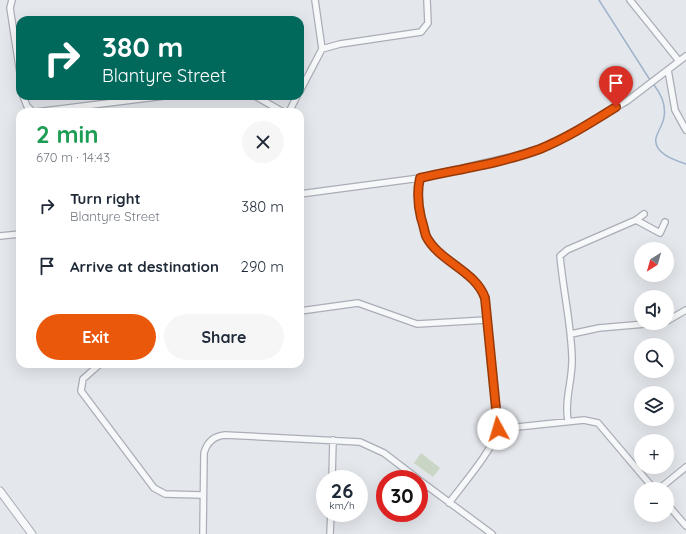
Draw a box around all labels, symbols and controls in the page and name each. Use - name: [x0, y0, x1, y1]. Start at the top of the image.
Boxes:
- text: 380 m: [102, 29, 183, 64]
- icon: right: [36, 32, 88, 84]
- text: Blantyre Street: [102, 64, 226, 87]
- pin: [599, 66, 633, 107]
- icon: arrive: [605, 72, 627, 94]
- text: 2 min: [36, 119, 98, 149]
- button: close: [242, 121, 284, 163]
- text: 670 m · 14:43: [36, 149, 110, 165]
- text: Turn right: [70, 189, 141, 208]
- icon: right: [36, 195, 58, 217]
- text: 380 m: [241, 197, 284, 216]
- text: Blantyre Street: [70, 208, 160, 224]
- north arrow: [634, 242, 674, 282]
- map controls: [634, 242, 674, 522]
- icon: arrive: [36, 255, 58, 277]
- text: Arrive at destination: [70, 257, 219, 276]
- text: 290 m: [241, 257, 284, 276]
- button: sound: [634, 290, 674, 330]
- button: Exit: [36, 314, 156, 360]
- button: Share: [164, 314, 284, 360]
- button: search: [634, 338, 674, 378]
- button: layers: [634, 386, 674, 426]
- position arrow: [477, 408, 519, 450]
- button: +: [634, 434, 674, 474]
- speed limit sign: 30: [376, 470, 428, 522]
- text: 26: [331, 478, 353, 503]
- button: −: [634, 482, 674, 522]
- text: km/h: [329, 499, 355, 512]

